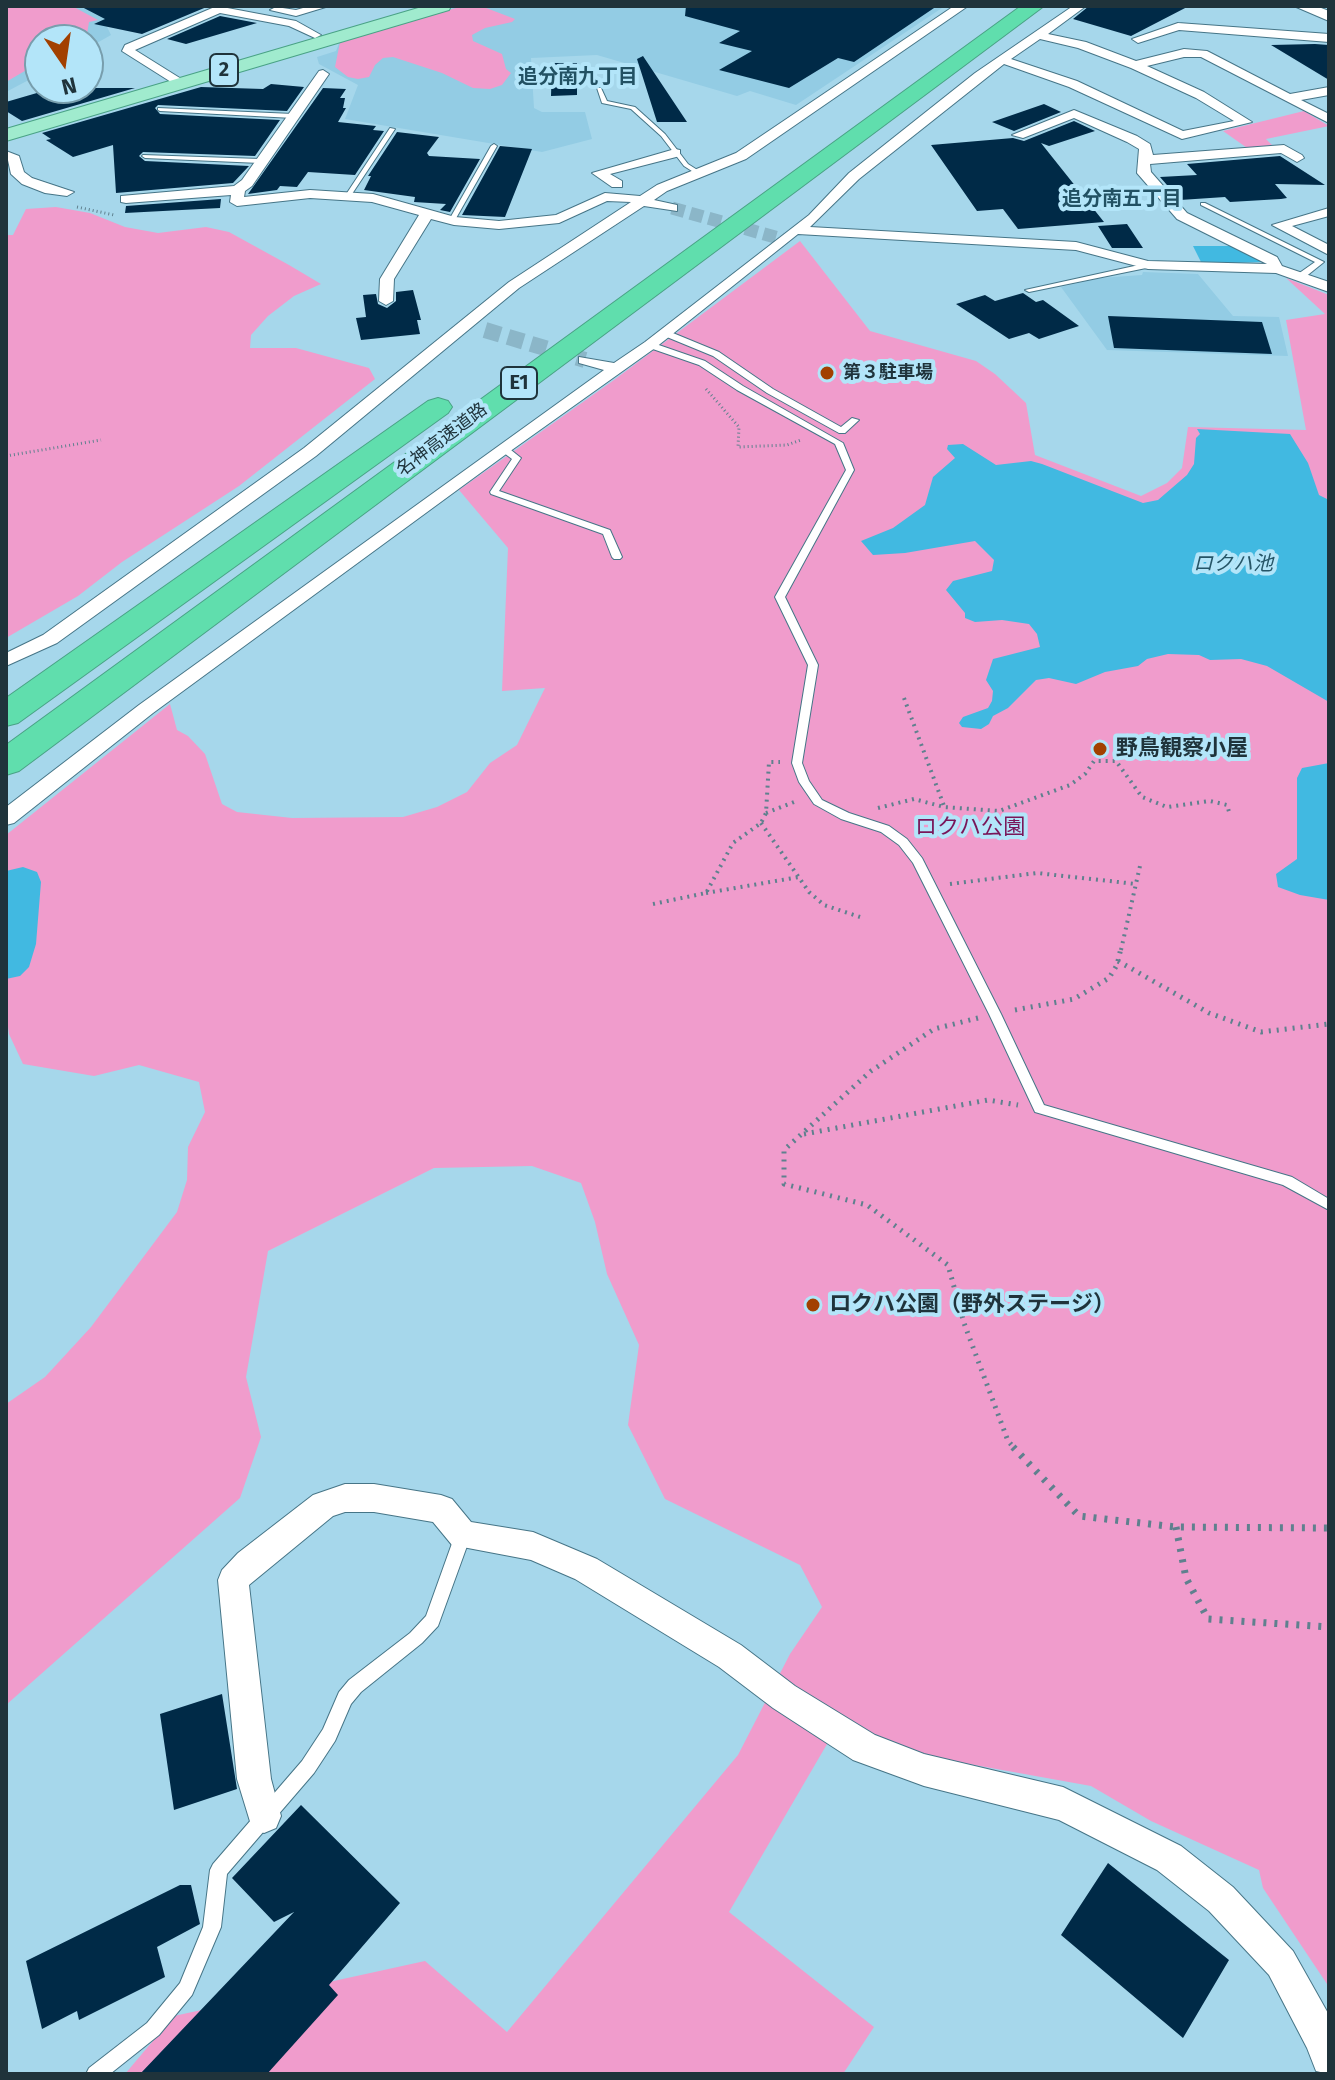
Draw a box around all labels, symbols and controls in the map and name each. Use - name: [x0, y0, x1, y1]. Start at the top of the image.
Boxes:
- north arrow: [24, 24, 104, 104]
- road number: 2: [210, 54, 238, 86]
- district label: 追分南九丁目: [518, 65, 638, 89]
- text: N: [59, 71, 79, 101]
- district label: 追分南五丁目: [1062, 187, 1182, 211]
- place label: 第３駐車場: [843, 362, 933, 384]
- marker: 第３駐車場: [818, 364, 836, 382]
- road number: E1: [501, 367, 537, 399]
- street label: 名神高速道路: [392, 399, 492, 481]
- water label: ロクハ池: [1193, 552, 1273, 576]
- place label: 野鳥観察小屋: [1116, 736, 1248, 762]
- marker: 野鳥観察小屋: [1091, 740, 1109, 758]
- park label: ロクハ公園: [915, 815, 1025, 841]
- place label: ロクハ公園（野外ステージ）: [829, 1292, 1115, 1318]
- marker: ロクハ公園（野外ステージ）: [804, 1296, 822, 1314]

